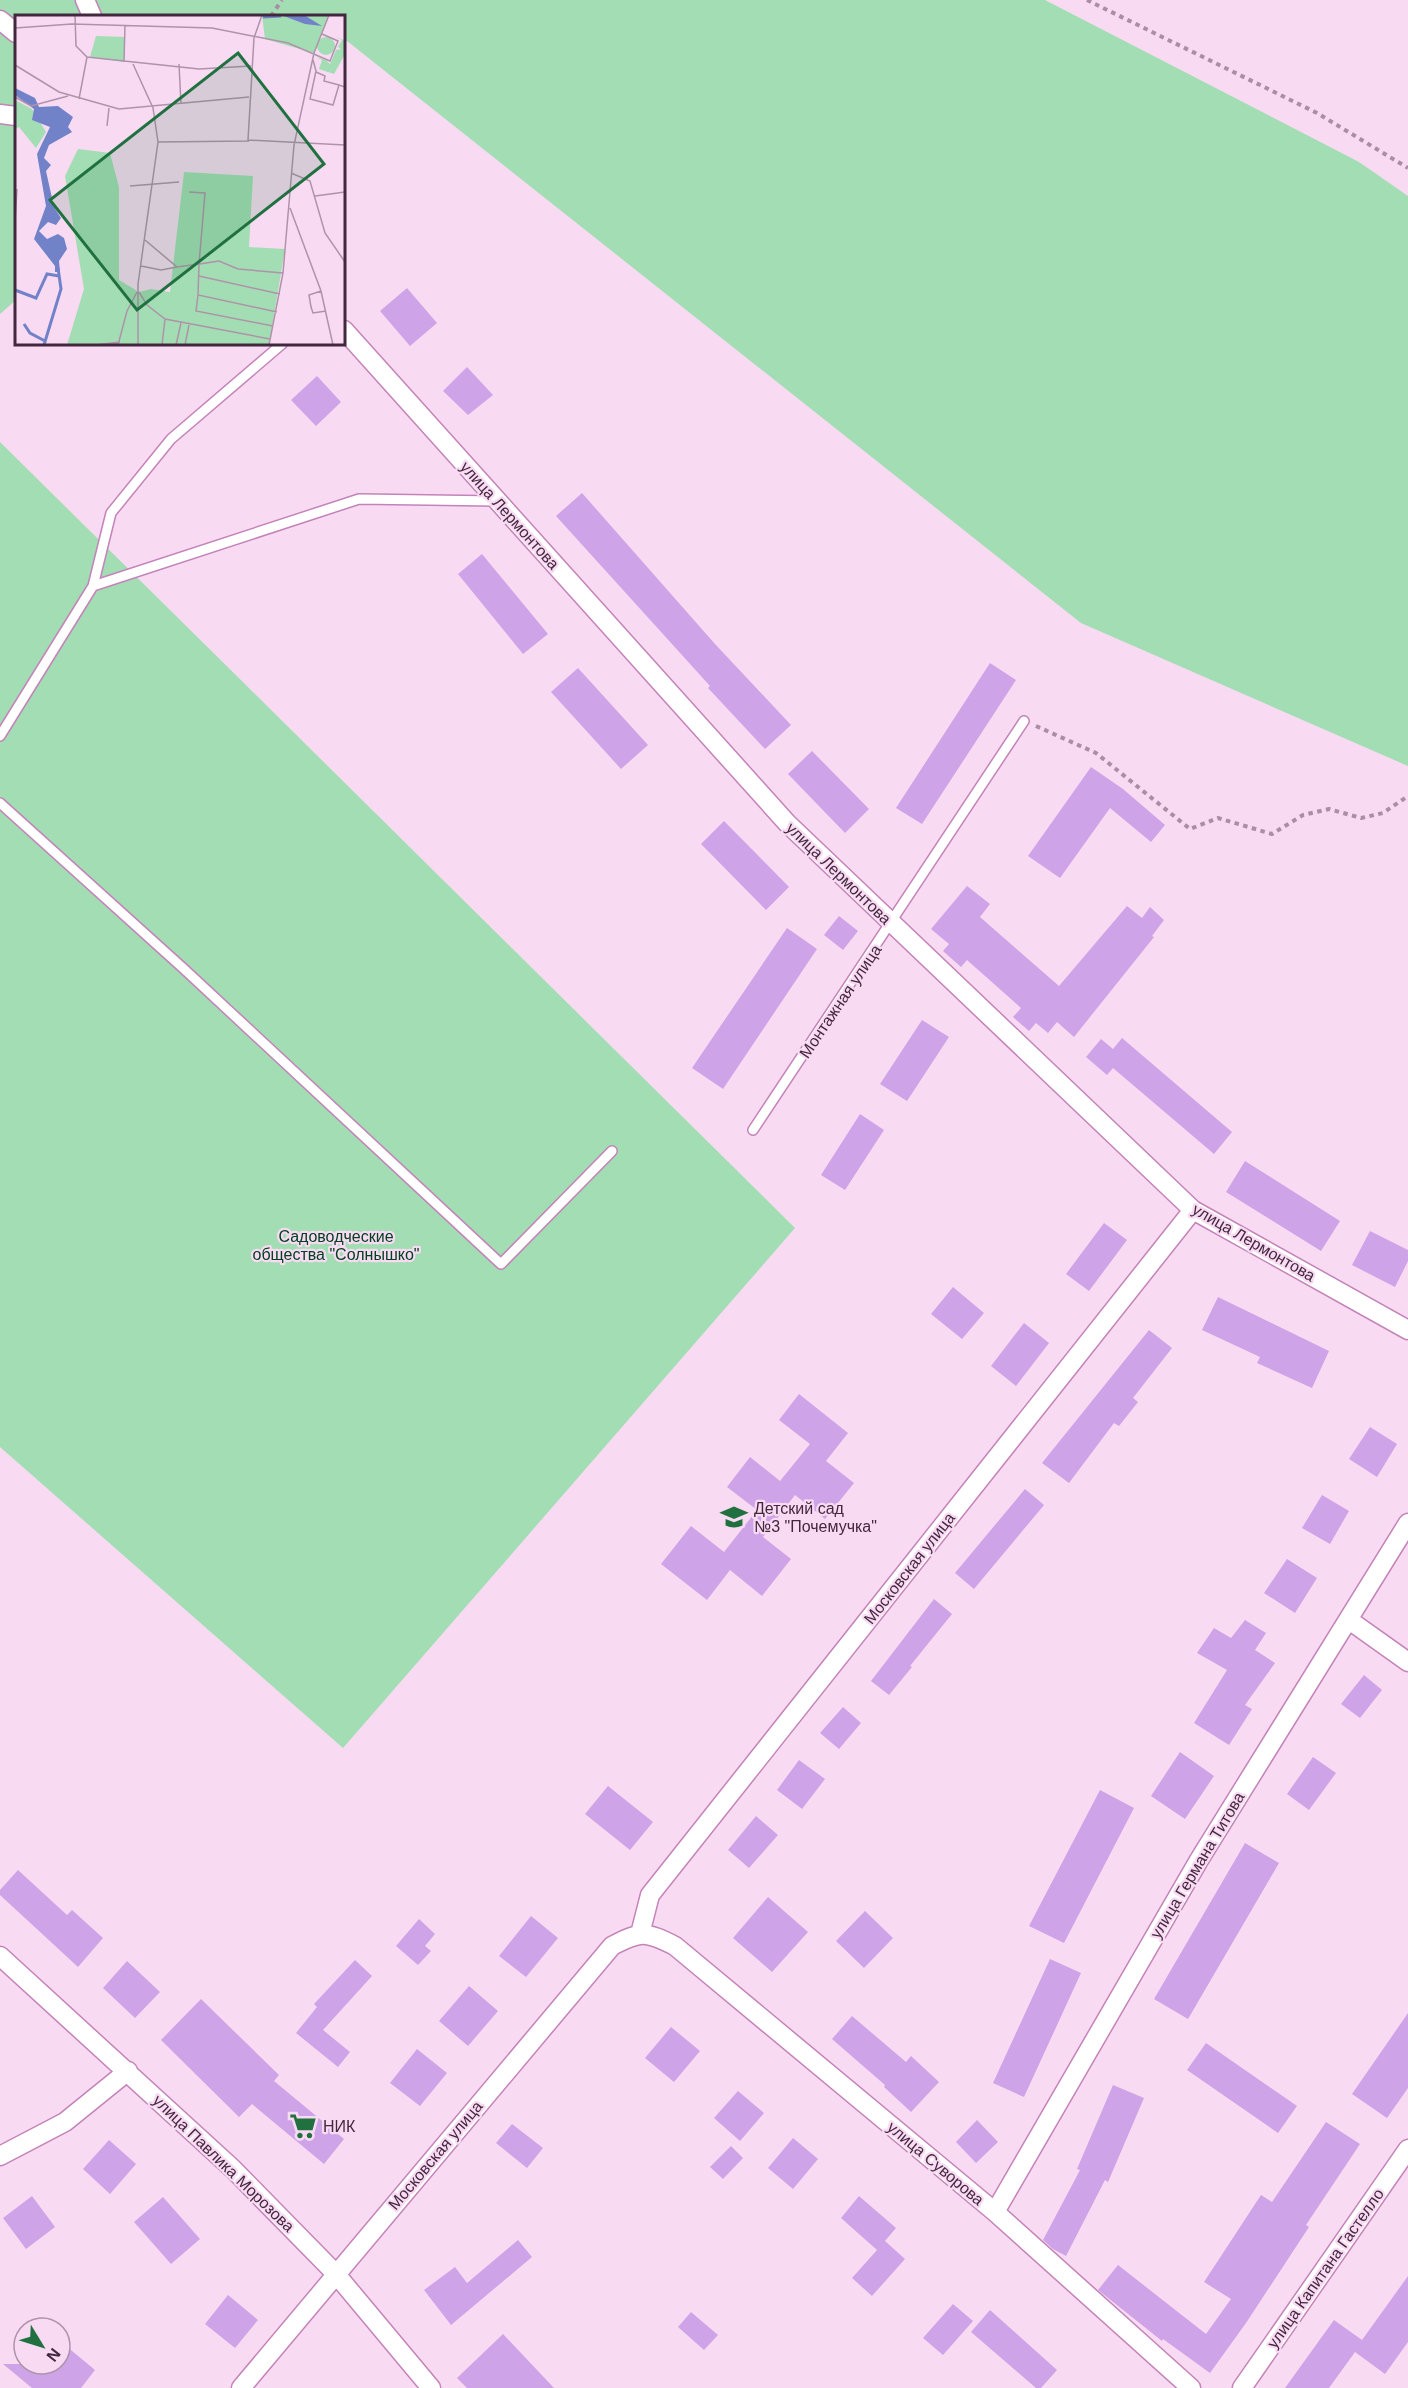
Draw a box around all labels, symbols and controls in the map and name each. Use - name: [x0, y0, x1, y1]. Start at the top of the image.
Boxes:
- inset map: [15, 15, 345, 345]
- street label: улица Лермонтова: [457, 458, 562, 573]
- street label: улица Лермонтова: [783, 819, 895, 928]
- street label: Монтажная улица: [796, 941, 885, 1061]
- street label: улица Лермонтова: [1189, 1200, 1318, 1285]
- park label: Садоводческие общества "Солнышко": [253, 1228, 419, 1263]
- place label: Детский сад №3 "Почемучка": [754, 1500, 877, 1535]
- school or university icon: Детский сад №3 "Почемучка": [719, 1502, 749, 1532]
- street label: Московская улица: [861, 1509, 958, 1627]
- street label: улица Германа Титова: [1147, 1789, 1248, 1941]
- street label: улица Павлика Морозова: [150, 2092, 298, 2235]
- street label: Московская улица: [385, 2098, 486, 2213]
- supermarket icon: НИК: [288, 2111, 318, 2141]
- place label: НИК: [323, 2118, 356, 2135]
- street label: улица Суворова: [884, 2118, 987, 2209]
- street label: улица Капитана Гастелло: [1264, 2185, 1387, 2351]
- north arrow: [12, 2316, 72, 2376]
- text: N: [43, 2345, 64, 2365]

